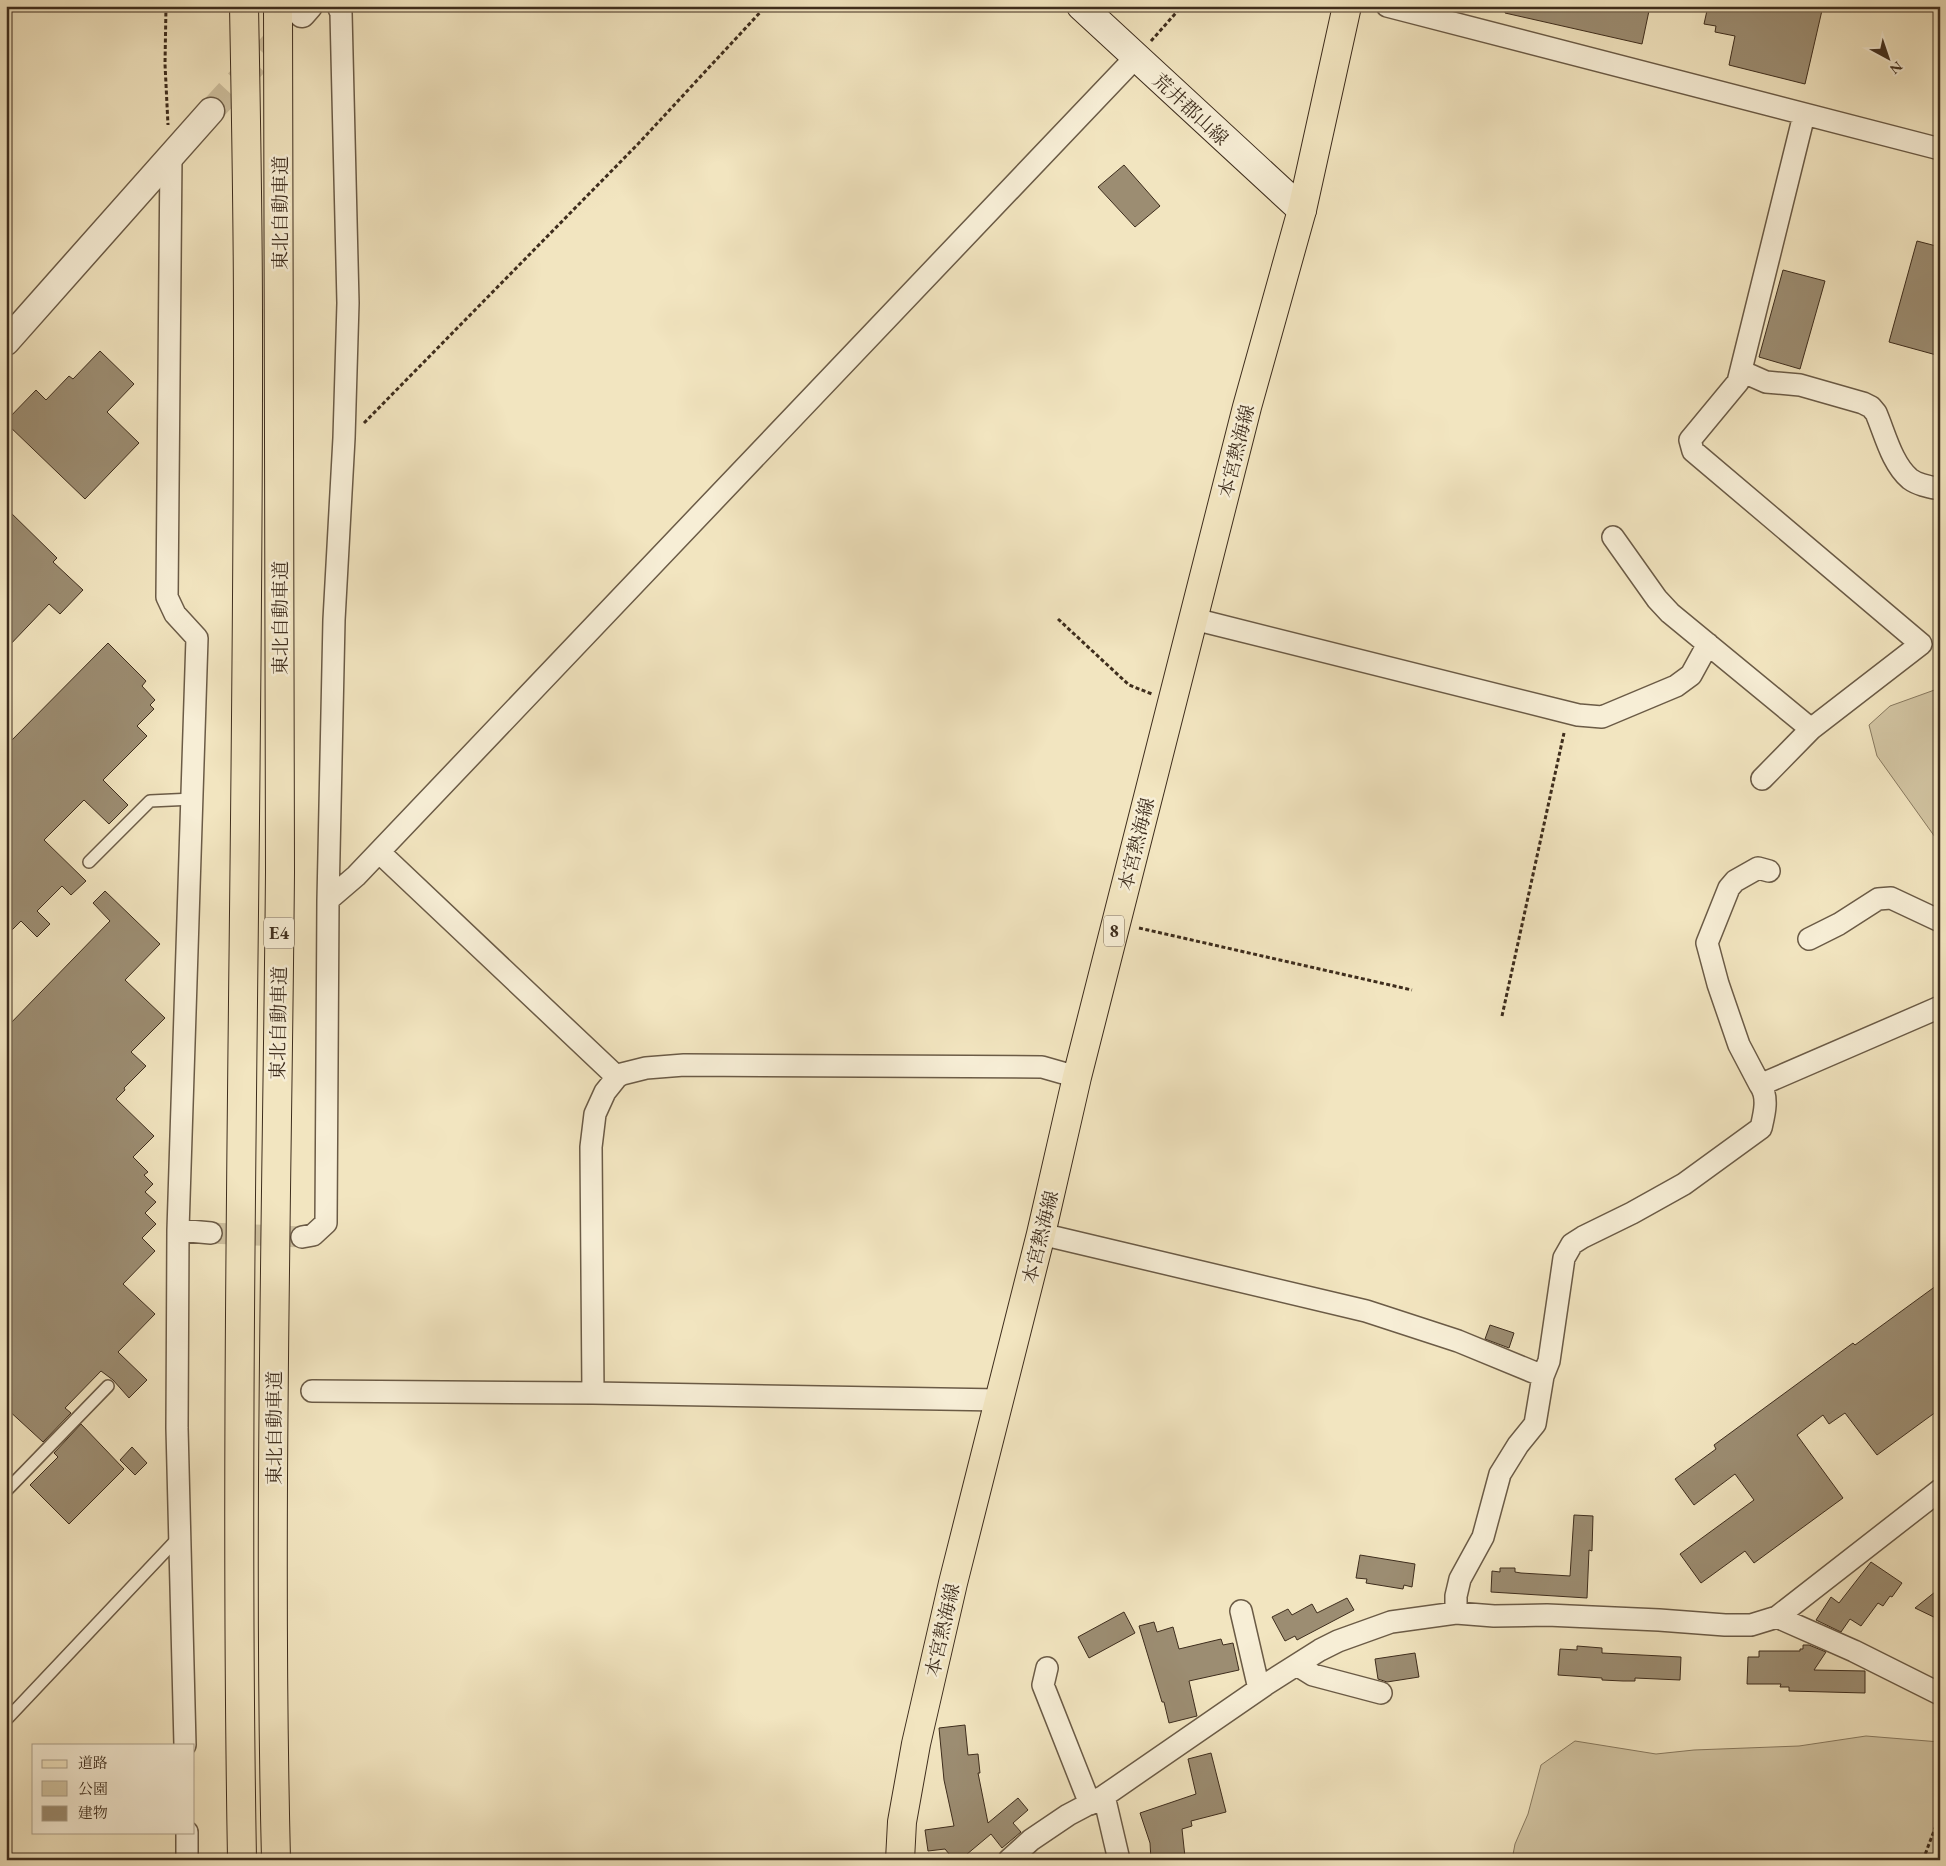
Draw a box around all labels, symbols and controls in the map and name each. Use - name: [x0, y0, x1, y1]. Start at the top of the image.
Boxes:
- north arrow: [1864, 32, 1914, 82]
- text: N: [1886, 57, 1906, 79]
- street label: 荒井郡山線: [1147, 68, 1234, 151]
- street label: 東北自動車道: [268, 156, 293, 270]
- street label: 本宮熱海線: [1213, 402, 1260, 500]
- street label: 東北自動車道: [268, 561, 293, 675]
- street label: 本宮熱海線: [1113, 795, 1160, 893]
- road number: 8: [1104, 916, 1124, 946]
- road number: E4: [264, 918, 294, 948]
- street label: 東北自動車道: [265, 966, 292, 1080]
- street label: 本宮熱海線: [1017, 1188, 1064, 1286]
- street label: 東北自動車道: [262, 1371, 287, 1485]
- street label: 本宮熱海線: [920, 1581, 965, 1679]
- legend: [32, 1744, 195, 1834]
- text: 道路: [78, 1753, 108, 1772]
- text: 公園: [78, 1779, 108, 1798]
- text: 建物: [78, 1803, 108, 1822]

